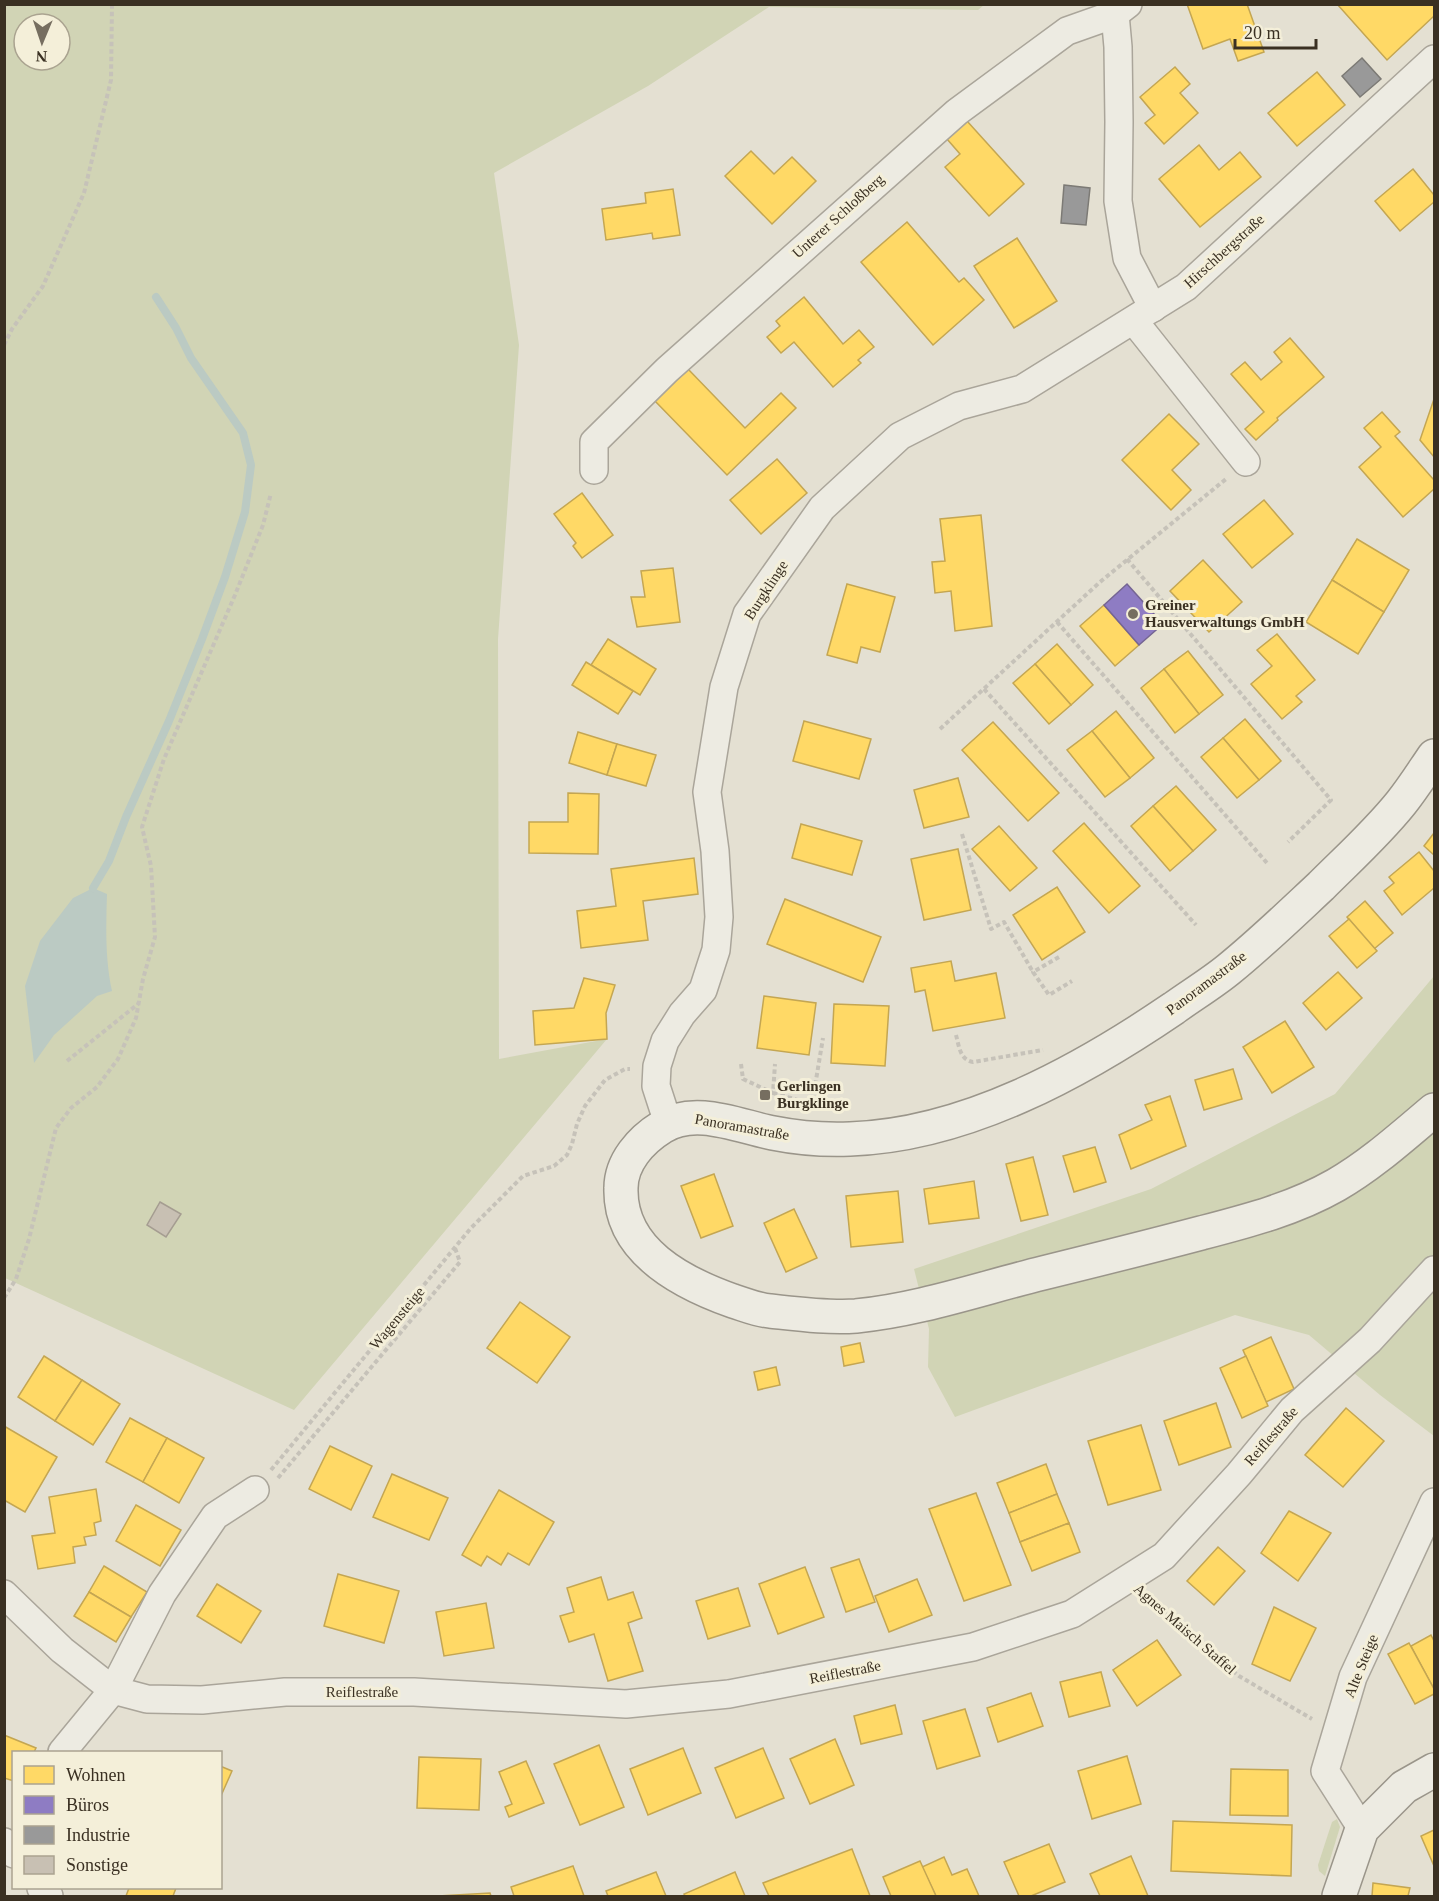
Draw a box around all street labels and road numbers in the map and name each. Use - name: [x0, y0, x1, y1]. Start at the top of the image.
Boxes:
- street label: Unterer Schloßberg: [789, 170, 887, 261]
- street label: Hirschbergstraße: [1181, 211, 1268, 291]
- street label: Burgklinge: [741, 557, 791, 623]
- street label: Panoramastraße: [1163, 948, 1249, 1018]
- street label: Panoramastraße: [693, 1111, 791, 1143]
- street label: Wagensteige: [366, 1283, 428, 1352]
- street label: Reiflestraße: [1241, 1403, 1301, 1469]
- street label: Agnes Maisch Staffel: [1131, 1580, 1239, 1678]
- street label: Alte Steige: [1341, 1632, 1381, 1700]
- street label: Reiflestraße: [808, 1657, 882, 1687]
- street label: Reiflestraße: [326, 1684, 399, 1700]

